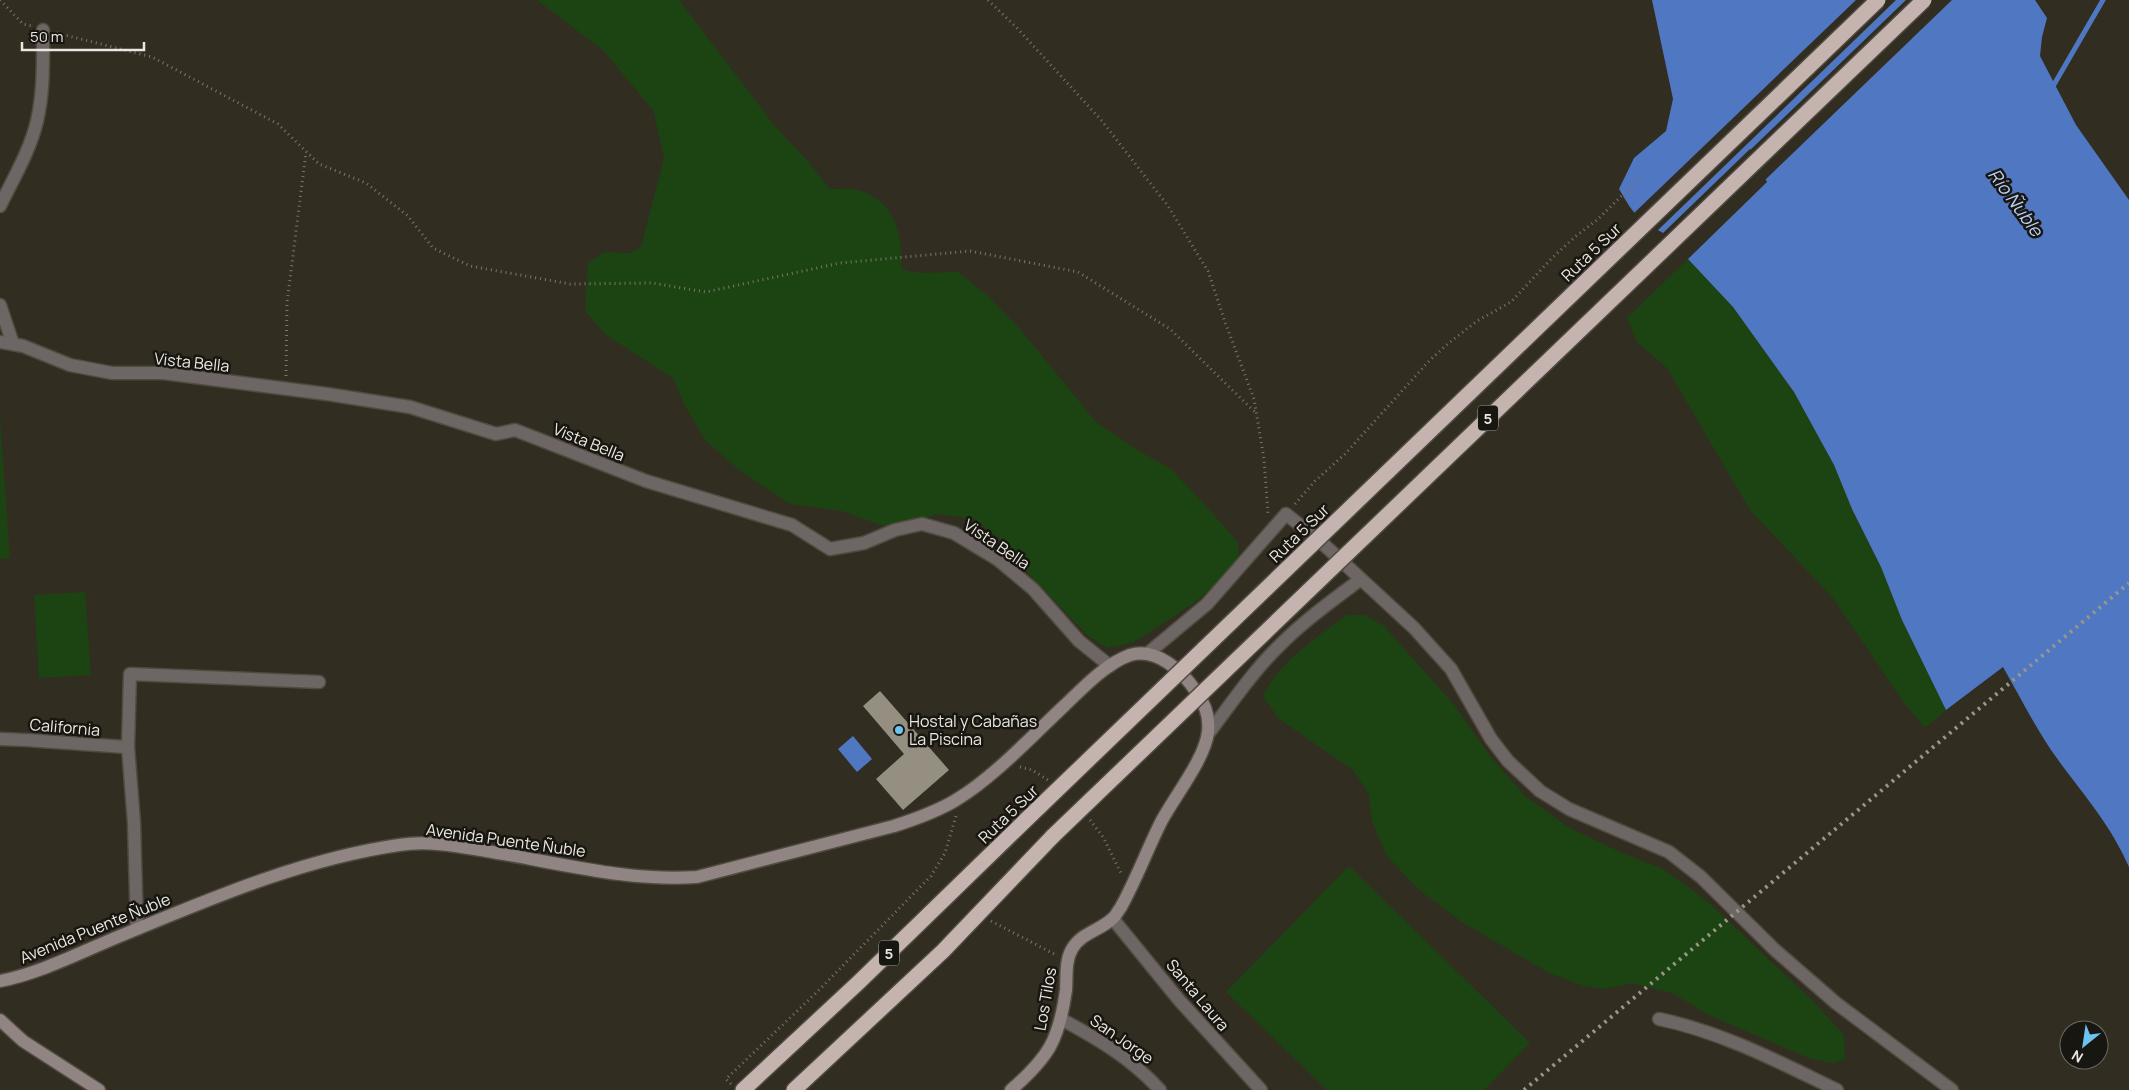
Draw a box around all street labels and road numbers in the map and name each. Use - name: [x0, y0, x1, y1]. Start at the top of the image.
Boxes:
- street label: Ruta 5 Sur: [1556, 218, 1626, 286]
- street label: Vista Bella: [153, 347, 231, 377]
- road number: 5: [1478, 406, 1498, 430]
- street label: Vista Bella: [550, 418, 628, 466]
- street label: Ruta 5 Sur: [1264, 499, 1334, 567]
- street label: Vista Bella: [960, 514, 1034, 574]
- street label: California: [29, 713, 101, 741]
- street label: Ruta 5 Sur: [973, 780, 1043, 848]
- street label: Avenida Puente Ñuble: [425, 818, 587, 862]
- street label: Avenida Puente Ñuble: [16, 888, 174, 968]
- road number: 5: [879, 940, 899, 966]
- street label: Santa Laura: [1161, 954, 1235, 1036]
- street label: Los Tilos: [1029, 966, 1061, 1032]
- street label: San Jorge: [1086, 1009, 1158, 1069]

